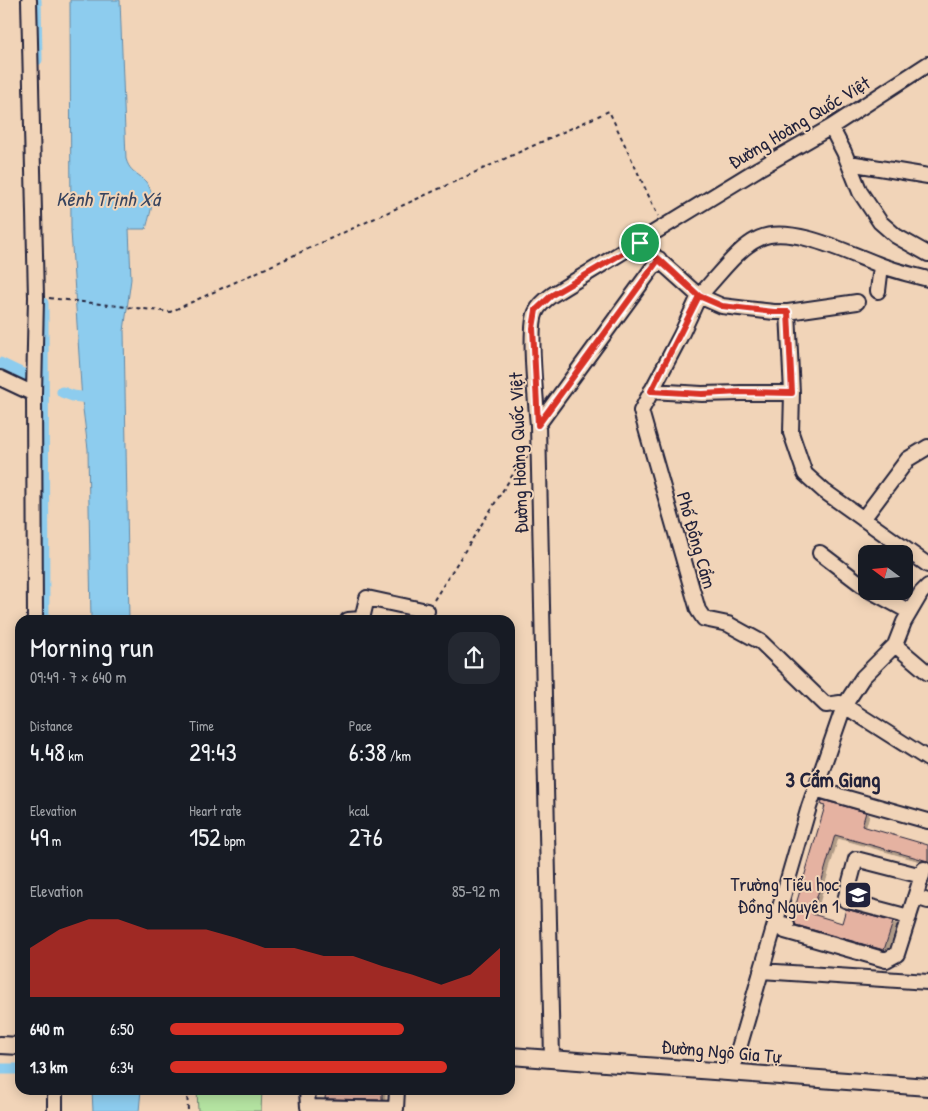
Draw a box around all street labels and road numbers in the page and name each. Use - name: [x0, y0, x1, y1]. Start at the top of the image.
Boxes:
- street label: Đường Hoàng Quốc Việt: [723, 69, 875, 175]
- street label: Đường Hoàng Quốc Việt: [502, 372, 534, 534]
- street label: Phố Đồng Cẩm: [671, 489, 723, 591]
- street label: Đường Ngô Gia Tự: [660, 1033, 783, 1069]

